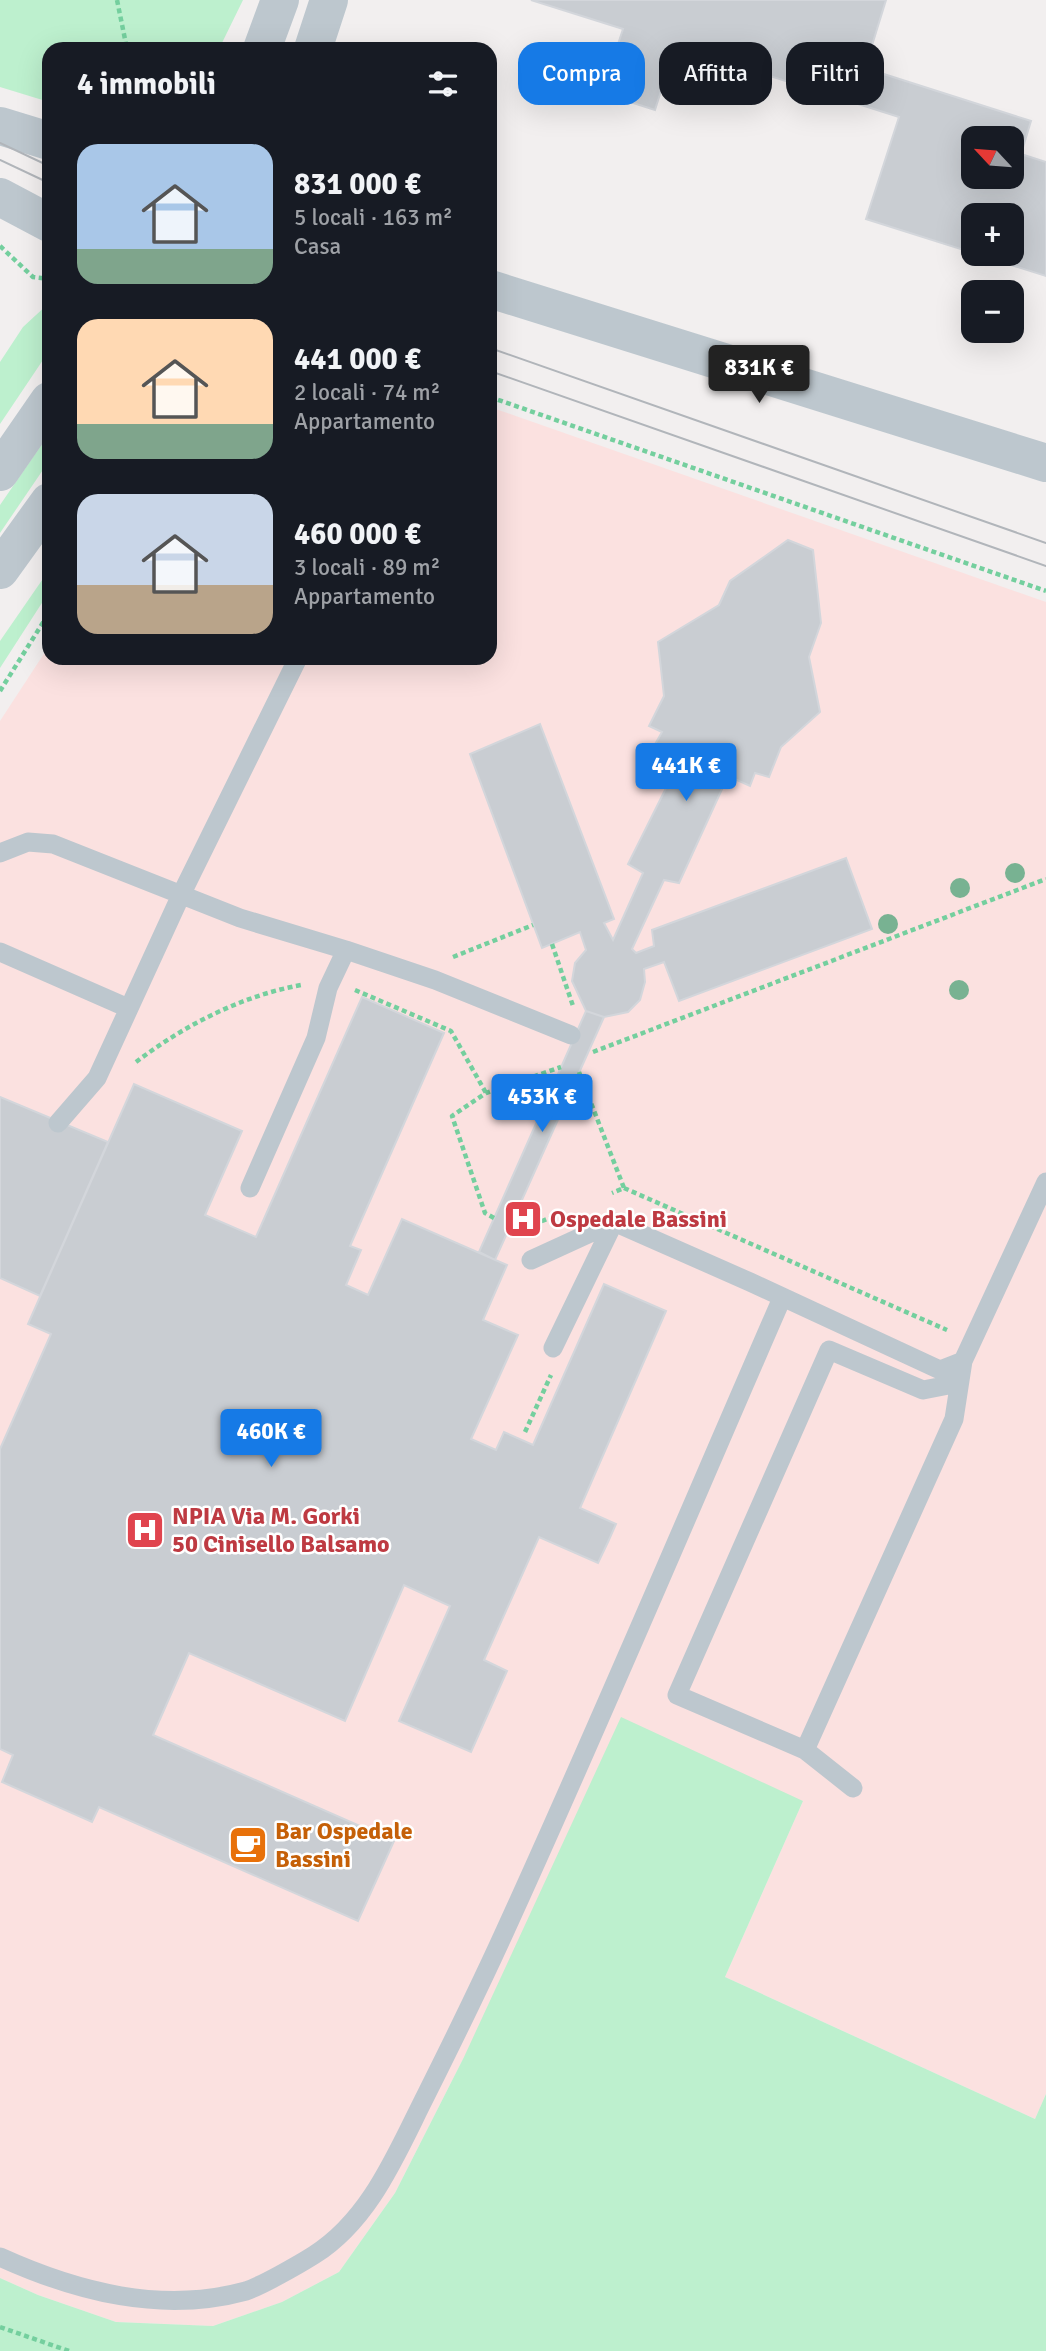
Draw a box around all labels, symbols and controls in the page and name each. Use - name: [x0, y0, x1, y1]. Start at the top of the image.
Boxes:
- chip: Compra: [518, 42, 645, 105]
- chip: Affitta: [659, 42, 772, 105]
- chip: Filtri: [786, 42, 884, 105]
- icon: filters: [424, 65, 462, 103]
- text: 4 immobili: [77, 66, 216, 103]
- north arrow: [961, 126, 1024, 189]
- map controls: [961, 126, 1024, 343]
- text: 831 000 €: [294, 166, 421, 203]
- icon: home: [133, 172, 217, 256]
- text: 5 locali · 163 m²: [294, 203, 453, 232]
- button: +: [961, 203, 1024, 266]
- text: Casa: [294, 232, 341, 261]
- button: −: [961, 280, 1024, 343]
- text: 441 000 €: [294, 341, 421, 378]
- pin: 831K €: [702, 346, 816, 405]
- icon: home: [133, 347, 217, 431]
- text: 831K €: [724, 353, 794, 382]
- text: 2 locali · 74 m²: [294, 378, 440, 407]
- text: Appartamento: [294, 407, 435, 436]
- text: 460 000 €: [294, 516, 421, 553]
- icon: home: [133, 522, 217, 606]
- text: 3 locali · 89 m²: [294, 553, 440, 582]
- text: Appartamento: [294, 582, 435, 611]
- pin: 441K €: [629, 744, 743, 803]
- text: 441K €: [651, 751, 721, 780]
- pin: 453K €: [485, 1074, 599, 1134]
- text: 453K €: [507, 1082, 577, 1111]
- hospital icon: Ospedale Bassini: [502, 1198, 544, 1240]
- place label: Ospedale Bassini: [550, 1204, 727, 1234]
- pin: 460K €: [214, 1410, 328, 1469]
- text: 460K €: [236, 1417, 306, 1446]
- place label: NPIA Via M. Gorki 50 Cinisello Balsamo: [172, 1501, 390, 1559]
- hospital icon: NPIA Via M. Gorki 50 Cinisello Balsamo: [124, 1509, 166, 1551]
- place label: Bar Ospedale Bassini: [275, 1816, 413, 1874]
- cafe icon: Bar Ospedale Bassini: [227, 1824, 269, 1866]

